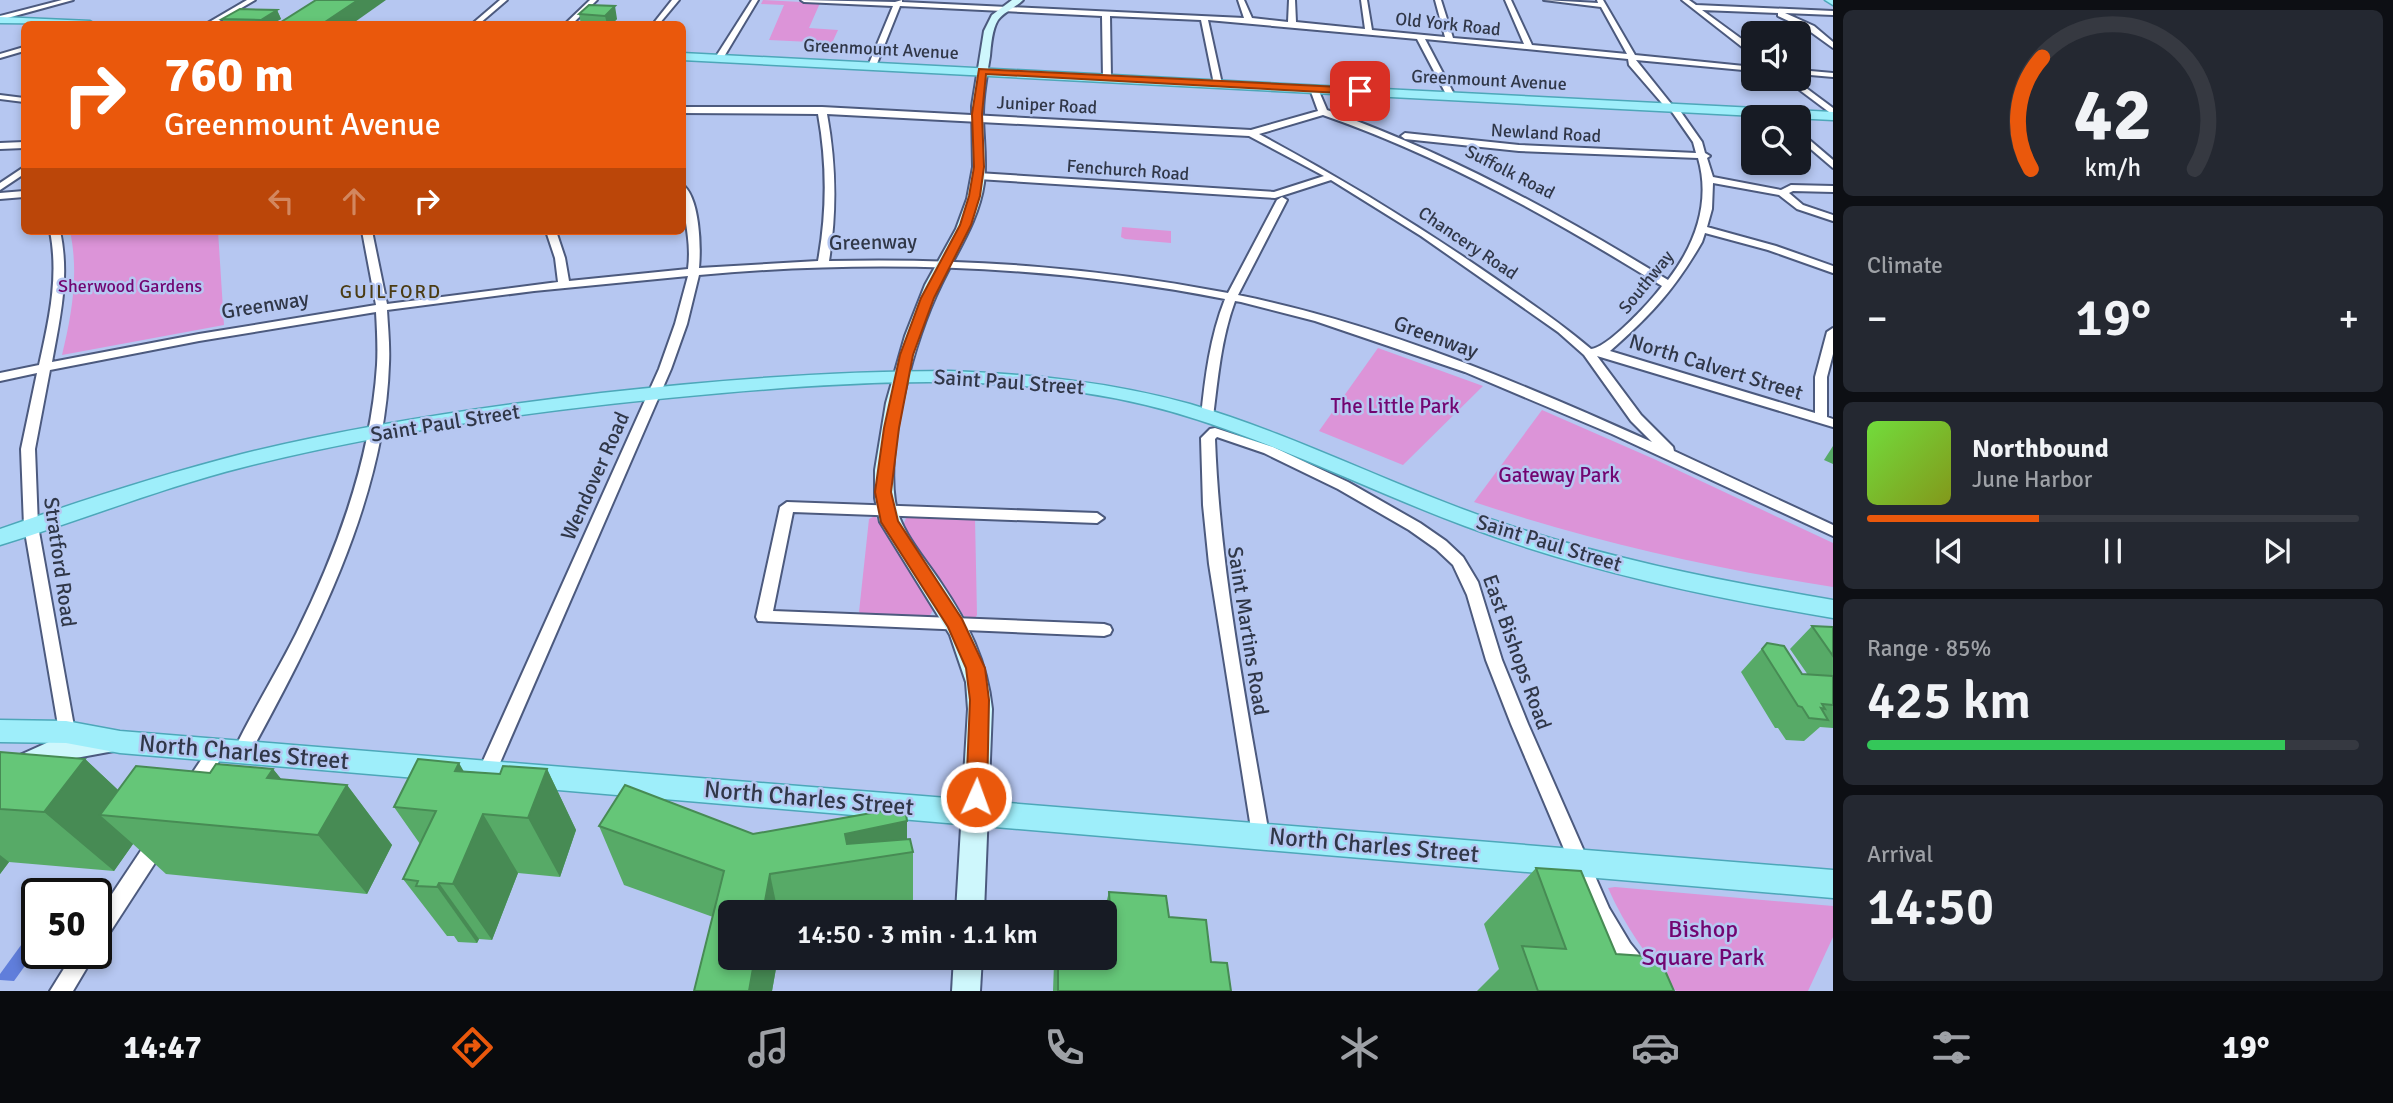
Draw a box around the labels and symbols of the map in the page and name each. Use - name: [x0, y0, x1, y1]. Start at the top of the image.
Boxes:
- street label: Old York Road: [1394, 8, 1502, 40]
- street label: Greenmount Avenue: [803, 34, 959, 64]
- pin: [1330, 61, 1390, 121]
- street label: Greenmount Avenue: [1411, 65, 1567, 95]
- street label: Juniper Road: [996, 91, 1098, 119]
- street label: Newland Road: [1490, 119, 1602, 147]
- street label: Suffolk Road: [1462, 140, 1558, 204]
- street label: Fenchurch Road: [1066, 155, 1190, 185]
- street label: Chancery Road: [1414, 202, 1522, 284]
- street label: Greenway: [829, 228, 917, 256]
- street label: Southway: [1614, 245, 1679, 318]
- park label: Sherwood Gardens: [58, 275, 202, 297]
- district label: GUILFORD: [340, 280, 442, 304]
- street label: Greenway: [219, 285, 311, 325]
- street label: Greenway: [1390, 310, 1482, 364]
- street label: North Calvert Street: [1626, 328, 1806, 406]
- street label: Saint Paul Street: [933, 364, 1085, 400]
- park label: The Little Park: [1330, 393, 1460, 419]
- street label: Saint Paul Street: [369, 398, 521, 448]
- street label: Wendover Road: [555, 408, 635, 544]
- park label: Gateway Park: [1498, 462, 1620, 488]
- street label: Stratford Road: [38, 495, 82, 629]
- street label: Saint Paul Street: [1473, 509, 1625, 577]
- street label: Saint Martins Road: [1222, 545, 1274, 717]
- street label: East Bishops Road: [1477, 571, 1557, 733]
- street label: North Charles Street: [138, 728, 350, 776]
- position arrow: [939, 760, 1013, 834]
- street label: North Charles Street: [703, 774, 915, 822]
- street label: North Charles Street: [1268, 821, 1480, 869]
- speed limit sign: 50: [21, 878, 112, 969]
- park label: Bishop Square Park: [1641, 914, 1765, 972]

